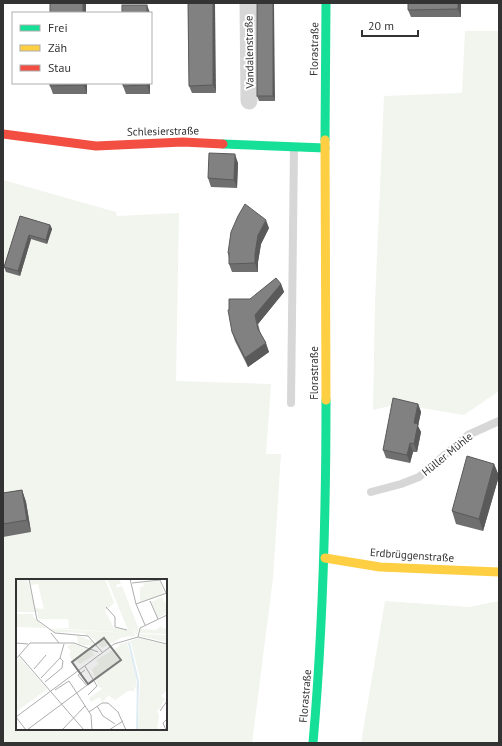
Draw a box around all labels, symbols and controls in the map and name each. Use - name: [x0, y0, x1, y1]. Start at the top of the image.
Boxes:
- legend: [12, 12, 152, 84]
- scale bar: [362, 12, 418, 38]
- street label: Vandalenstraße: [241, 15, 257, 90]
- text: 20 m: [368, 18, 394, 33]
- text: Frei: [48, 20, 68, 35]
- street label: Florastraße: [307, 22, 321, 76]
- text: Zäh: [48, 40, 67, 55]
- text: Stau: [48, 60, 71, 75]
- street label: Schlesierstraße: [127, 123, 200, 139]
- street label: Florastraße: [307, 346, 321, 400]
- street label: Hüller Mühle: [419, 429, 476, 479]
- street label: Erdbrüggenstraße: [369, 545, 455, 565]
- inset map: [16, 579, 167, 730]
- street label: Florastraße: [296, 668, 314, 723]

